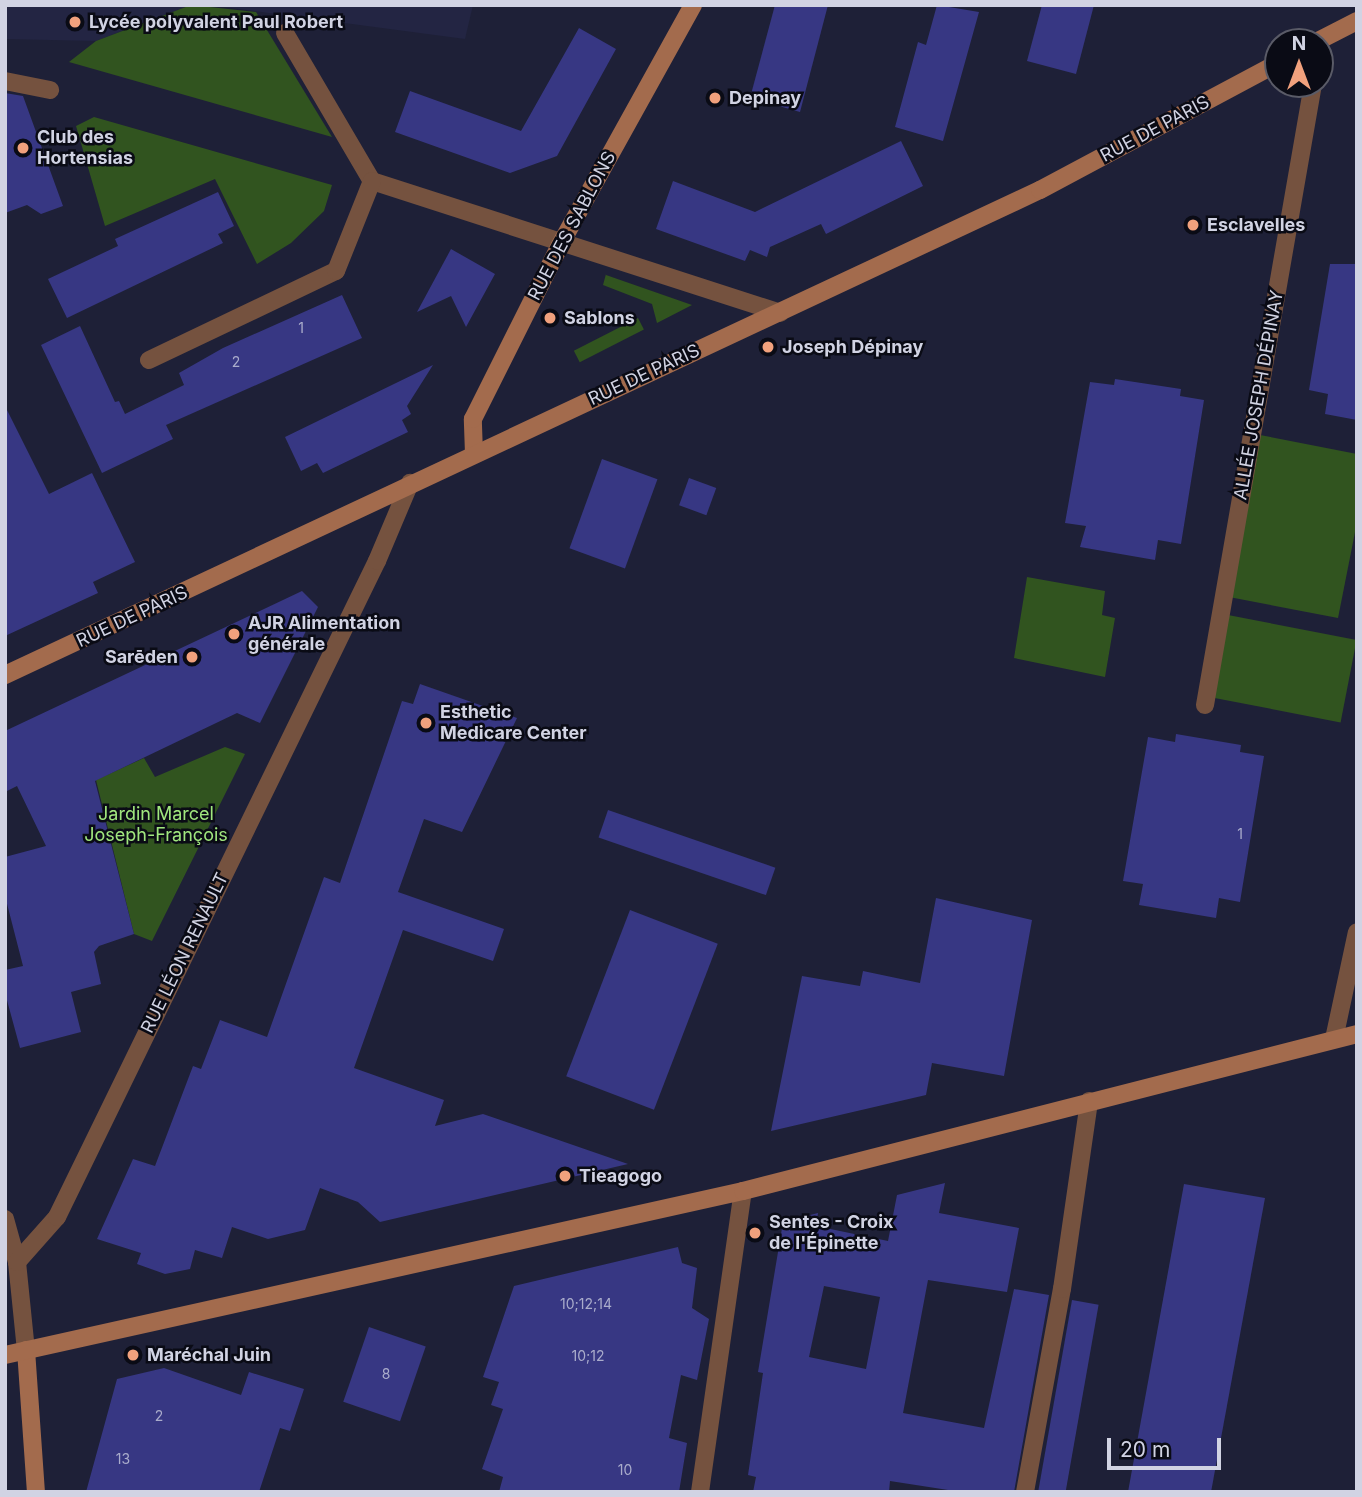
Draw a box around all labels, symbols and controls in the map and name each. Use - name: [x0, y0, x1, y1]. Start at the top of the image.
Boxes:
- place label: Lycée polyvalent Paul Robert: [89, 11, 343, 33]
- marker: Lycée polyvalent Paul Robert: [67, 14, 83, 30]
- north arrow: [1264, 28, 1334, 98]
- text: N: [1292, 32, 1306, 55]
- place label: Depinay: [729, 87, 801, 109]
- marker: Depinay: [707, 90, 723, 106]
- street label: RUE DE PARIS: [1097, 91, 1213, 167]
- place label: Club des Hortensias: [37, 127, 133, 170]
- marker: Club des Hortensias: [15, 140, 31, 156]
- street label: RUE DES SABLONS: [524, 148, 620, 304]
- place label: Esclavelles: [1207, 214, 1305, 236]
- marker: Esclavelles: [1185, 217, 1201, 233]
- street label: ALLÉE JOSEPH DÉPINAY: [1230, 288, 1288, 502]
- place label: Sablons: [564, 307, 635, 329]
- marker: Sablons: [542, 310, 558, 326]
- house number: 1: [298, 320, 304, 336]
- place label: Joseph Dépinay: [782, 336, 923, 358]
- marker: Joseph Dépinay: [760, 339, 776, 355]
- street label: RUE DE PARIS: [585, 340, 703, 410]
- house number: 2: [232, 354, 240, 370]
- street label: RUE DE PARIS: [73, 582, 191, 652]
- place label: AJR Alimentation générale: [248, 613, 400, 656]
- marker: AJR Alimentation générale: [226, 626, 242, 642]
- place label: Sarēden: [105, 646, 178, 668]
- marker: Sarēden: [184, 649, 200, 665]
- place label: Esthetic Medicare Center: [440, 702, 587, 744]
- marker: Esthetic Medicare Center: [418, 715, 434, 731]
- park label: Jardin Marcel Joseph-François: [84, 804, 228, 846]
- house number: 1: [1237, 826, 1243, 842]
- street label: RUE LÉON RENAULT: [137, 869, 233, 1037]
- place label: Tieagogo: [579, 1165, 662, 1187]
- marker: Tieagogo: [557, 1168, 573, 1184]
- place label: Sentes - Croix de l'Épinette: [769, 1212, 893, 1254]
- marker: Sentes - Croix de l'Épinette: [747, 1225, 763, 1241]
- house number: 10;12;14: [560, 1296, 612, 1312]
- place label: Maréchal Juin: [147, 1344, 271, 1366]
- marker: Maréchal Juin: [125, 1347, 141, 1363]
- house number: 10;12: [572, 1348, 604, 1364]
- house number: 8: [382, 1366, 390, 1382]
- house number: 2: [155, 1408, 163, 1424]
- scale bar: [1110, 1424, 1224, 1468]
- text: 20 m: [1120, 1437, 1170, 1462]
- house number: 13: [116, 1451, 130, 1467]
- house number: 10: [618, 1462, 632, 1478]

